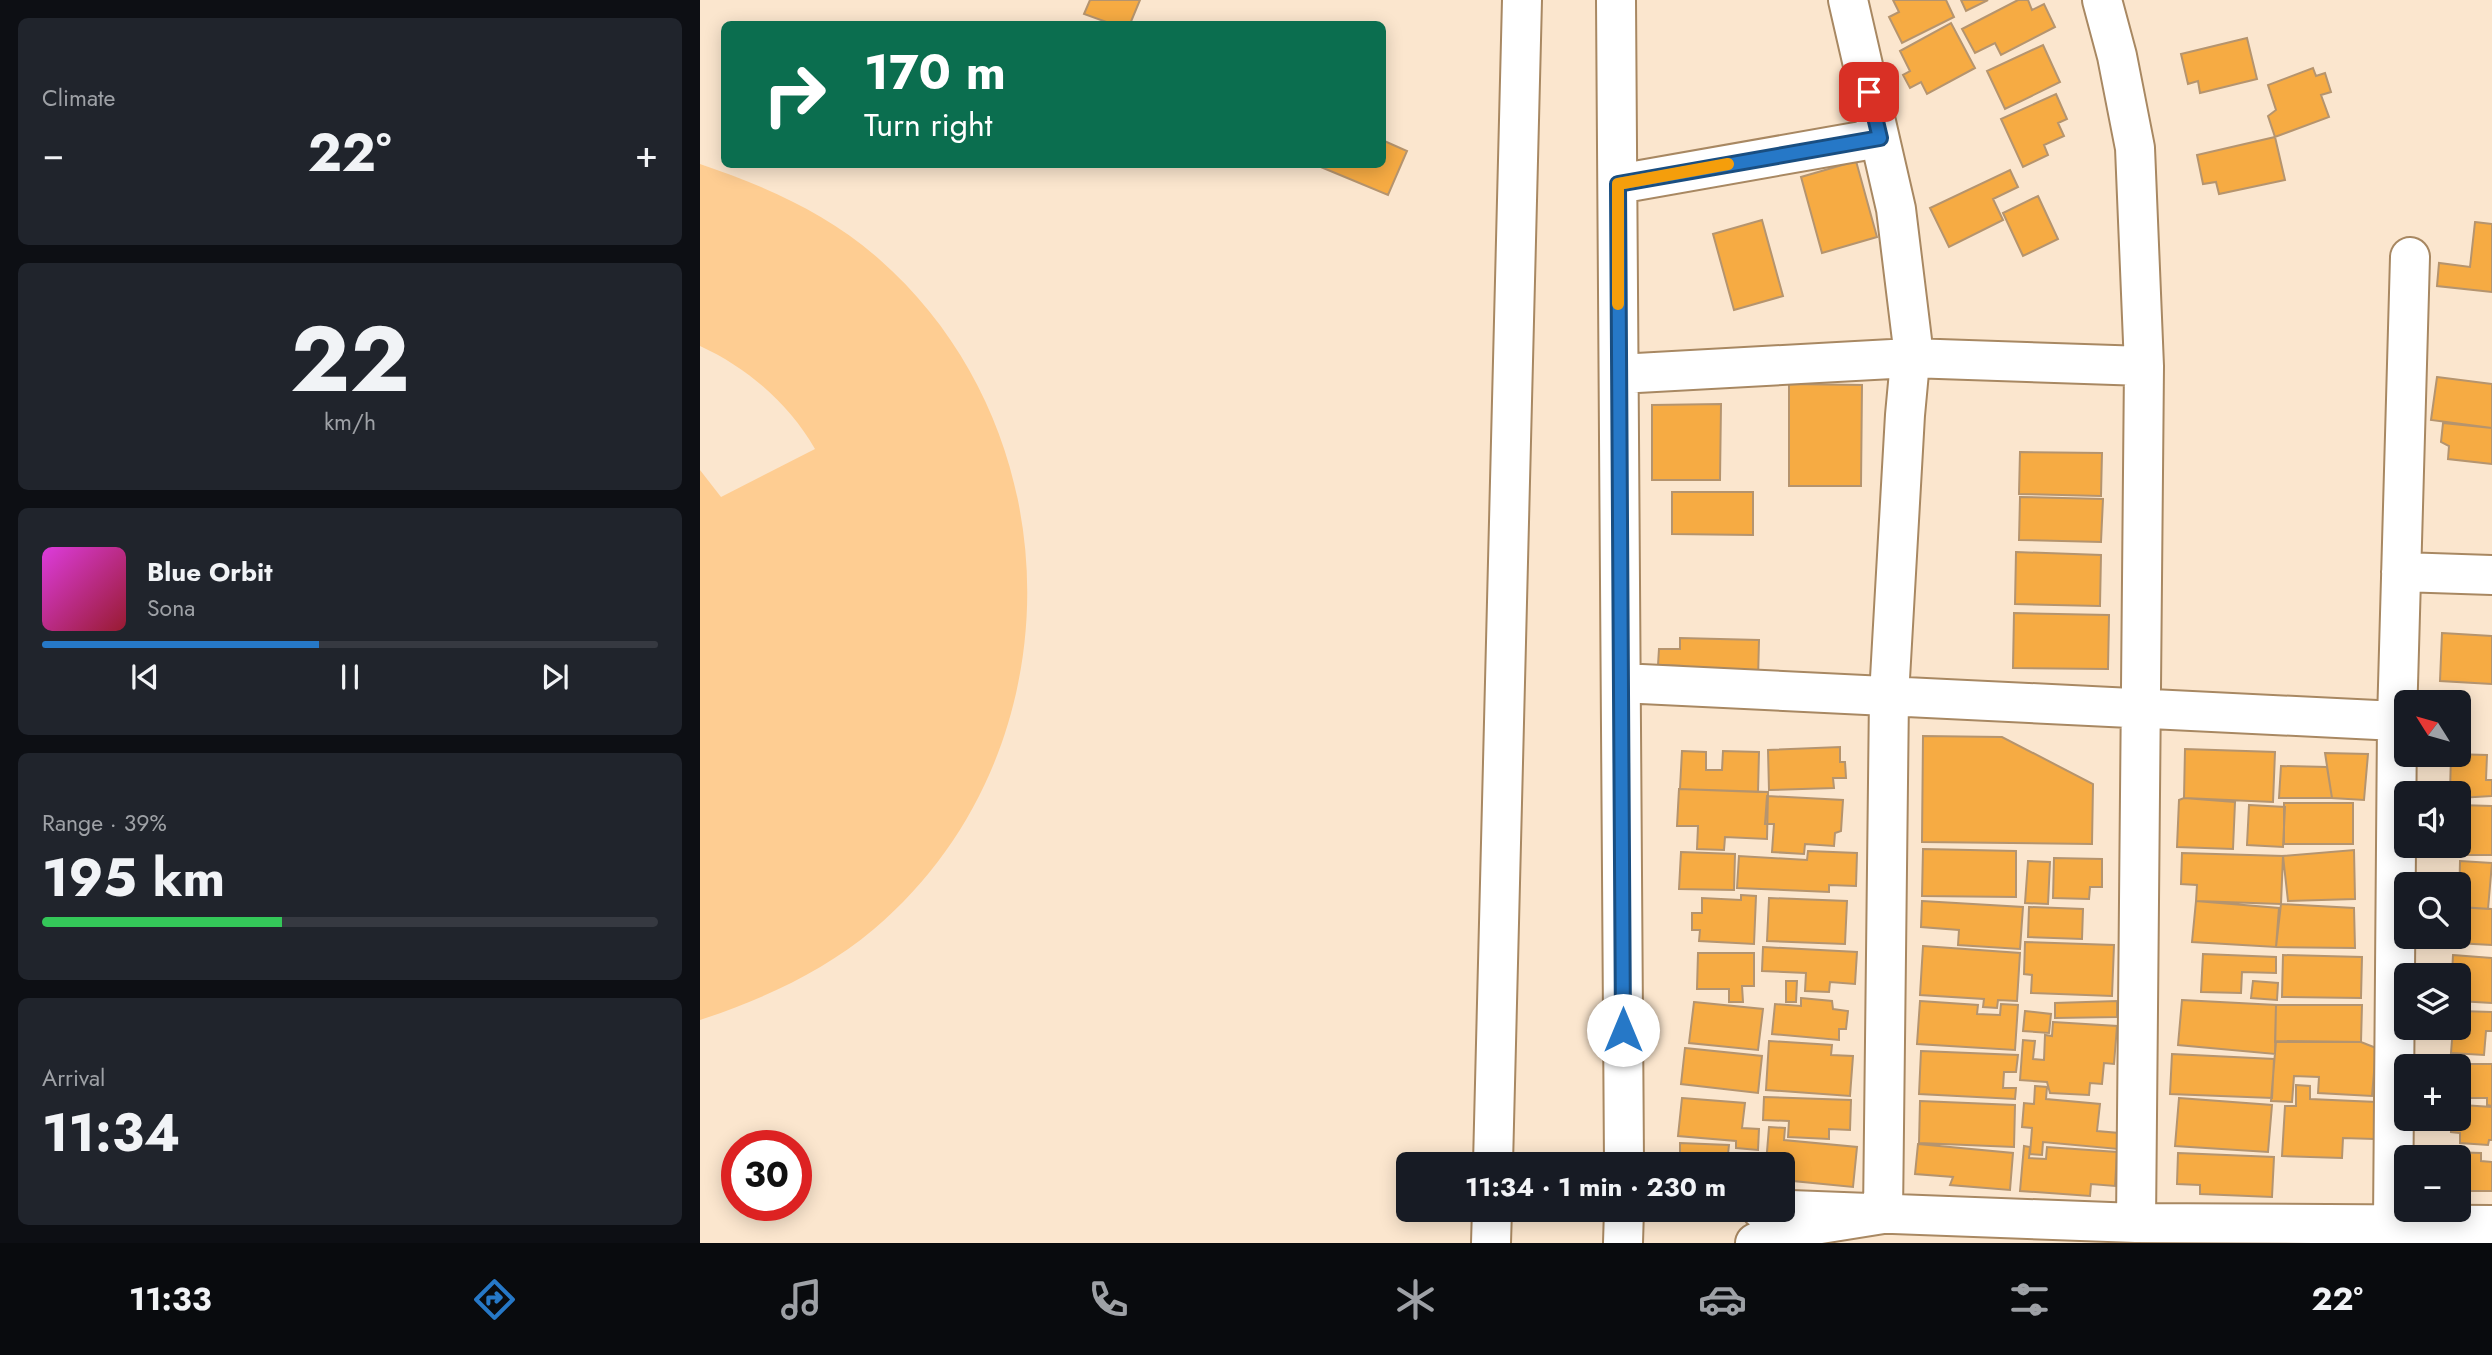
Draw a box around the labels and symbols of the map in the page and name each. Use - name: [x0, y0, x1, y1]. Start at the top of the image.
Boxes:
- pin: [1839, 62, 1899, 122]
- north arrow: [2394, 690, 2471, 766]
- position arrow: [1586, 993, 1660, 1067]
- speed limit sign: 30: [721, 1130, 812, 1221]

